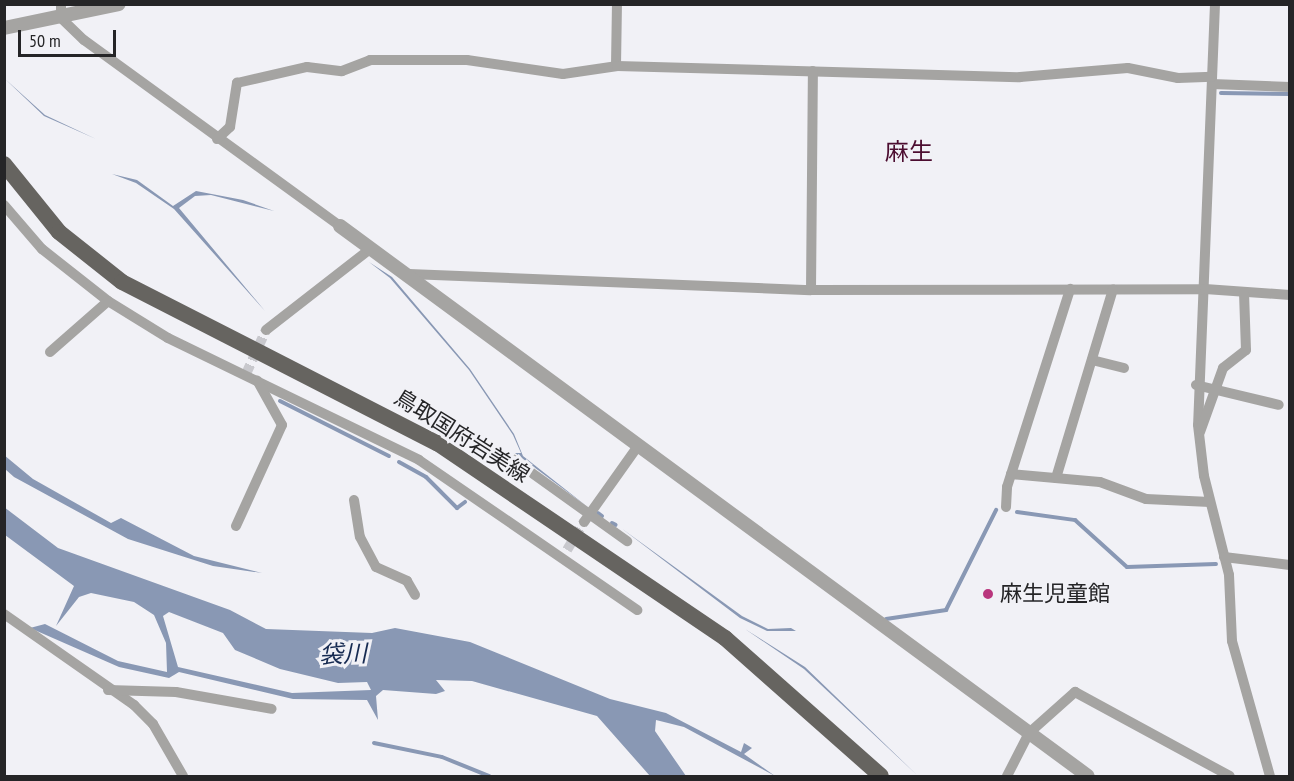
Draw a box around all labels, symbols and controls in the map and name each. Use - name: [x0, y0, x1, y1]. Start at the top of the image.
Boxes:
- scale bar: [21, 18, 118, 56]
- text: 50 m: [29, 29, 61, 52]
- district label: 麻生: [885, 138, 933, 166]
- street label: 鳥取国府岩美線: [390, 384, 534, 488]
- place label: 麻生児童館: [1000, 581, 1110, 607]
- marker: 麻生児童館: [981, 587, 995, 601]
- water label: 袋川: [319, 639, 367, 669]

